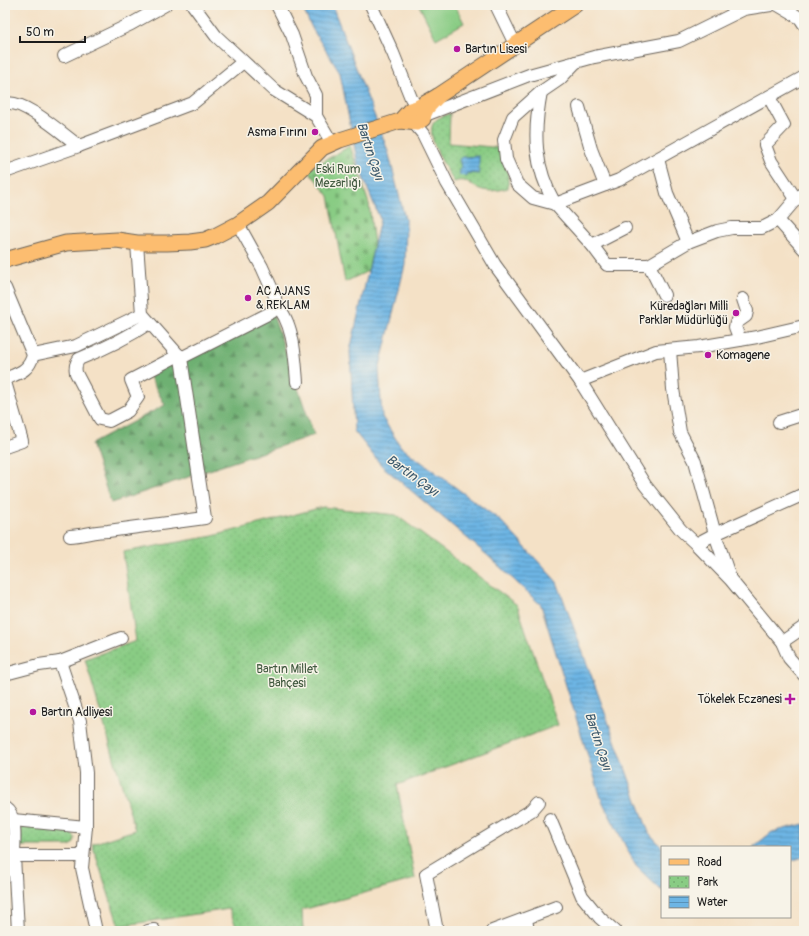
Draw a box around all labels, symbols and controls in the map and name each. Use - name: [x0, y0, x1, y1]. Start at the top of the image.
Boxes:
- scale bar: [20, 18, 85, 44]
- text: 50 m: [26, 25, 54, 40]
- place label: Bartın Lisesi: [465, 42, 527, 57]
- marker: Bartın Lisesi: [452, 44, 462, 54]
- water label: Bartın Çayı: [353, 120, 387, 184]
- place label: Asma Fırını: [247, 125, 307, 140]
- marker: Asma Fırını: [310, 127, 320, 137]
- park label: Eski Rum Mezarlığı: [315, 162, 361, 191]
- place label: AC AJANS & REKLAM: [256, 284, 310, 313]
- marker: AC AJANS & REKLAM: [243, 293, 253, 303]
- place label: Küredağları Milli Parklar Müdürlüğü: [639, 299, 728, 328]
- marker: Küredağları Milli Parklar Müdürlüğü: [731, 308, 741, 318]
- place label: Komagene: [716, 348, 770, 363]
- marker: Komagene: [703, 350, 713, 360]
- water label: Bartın Çayı: [383, 452, 443, 501]
- park label: Bartın Millet Bahçesi: [256, 662, 318, 691]
- place label: Tökelek Eczanesi: [697, 692, 782, 707]
- marker: Tökelek Eczanesi: [785, 694, 795, 704]
- place label: Bartın Adliyesi: [41, 705, 112, 720]
- marker: Bartın Adliyesi: [28, 707, 38, 717]
- water label: Bartın Çayı: [581, 710, 615, 774]
- legend: [661, 846, 791, 918]
- text: Road: [697, 855, 722, 870]
- text: Park: [697, 875, 718, 890]
- text: Water: [697, 895, 728, 910]

